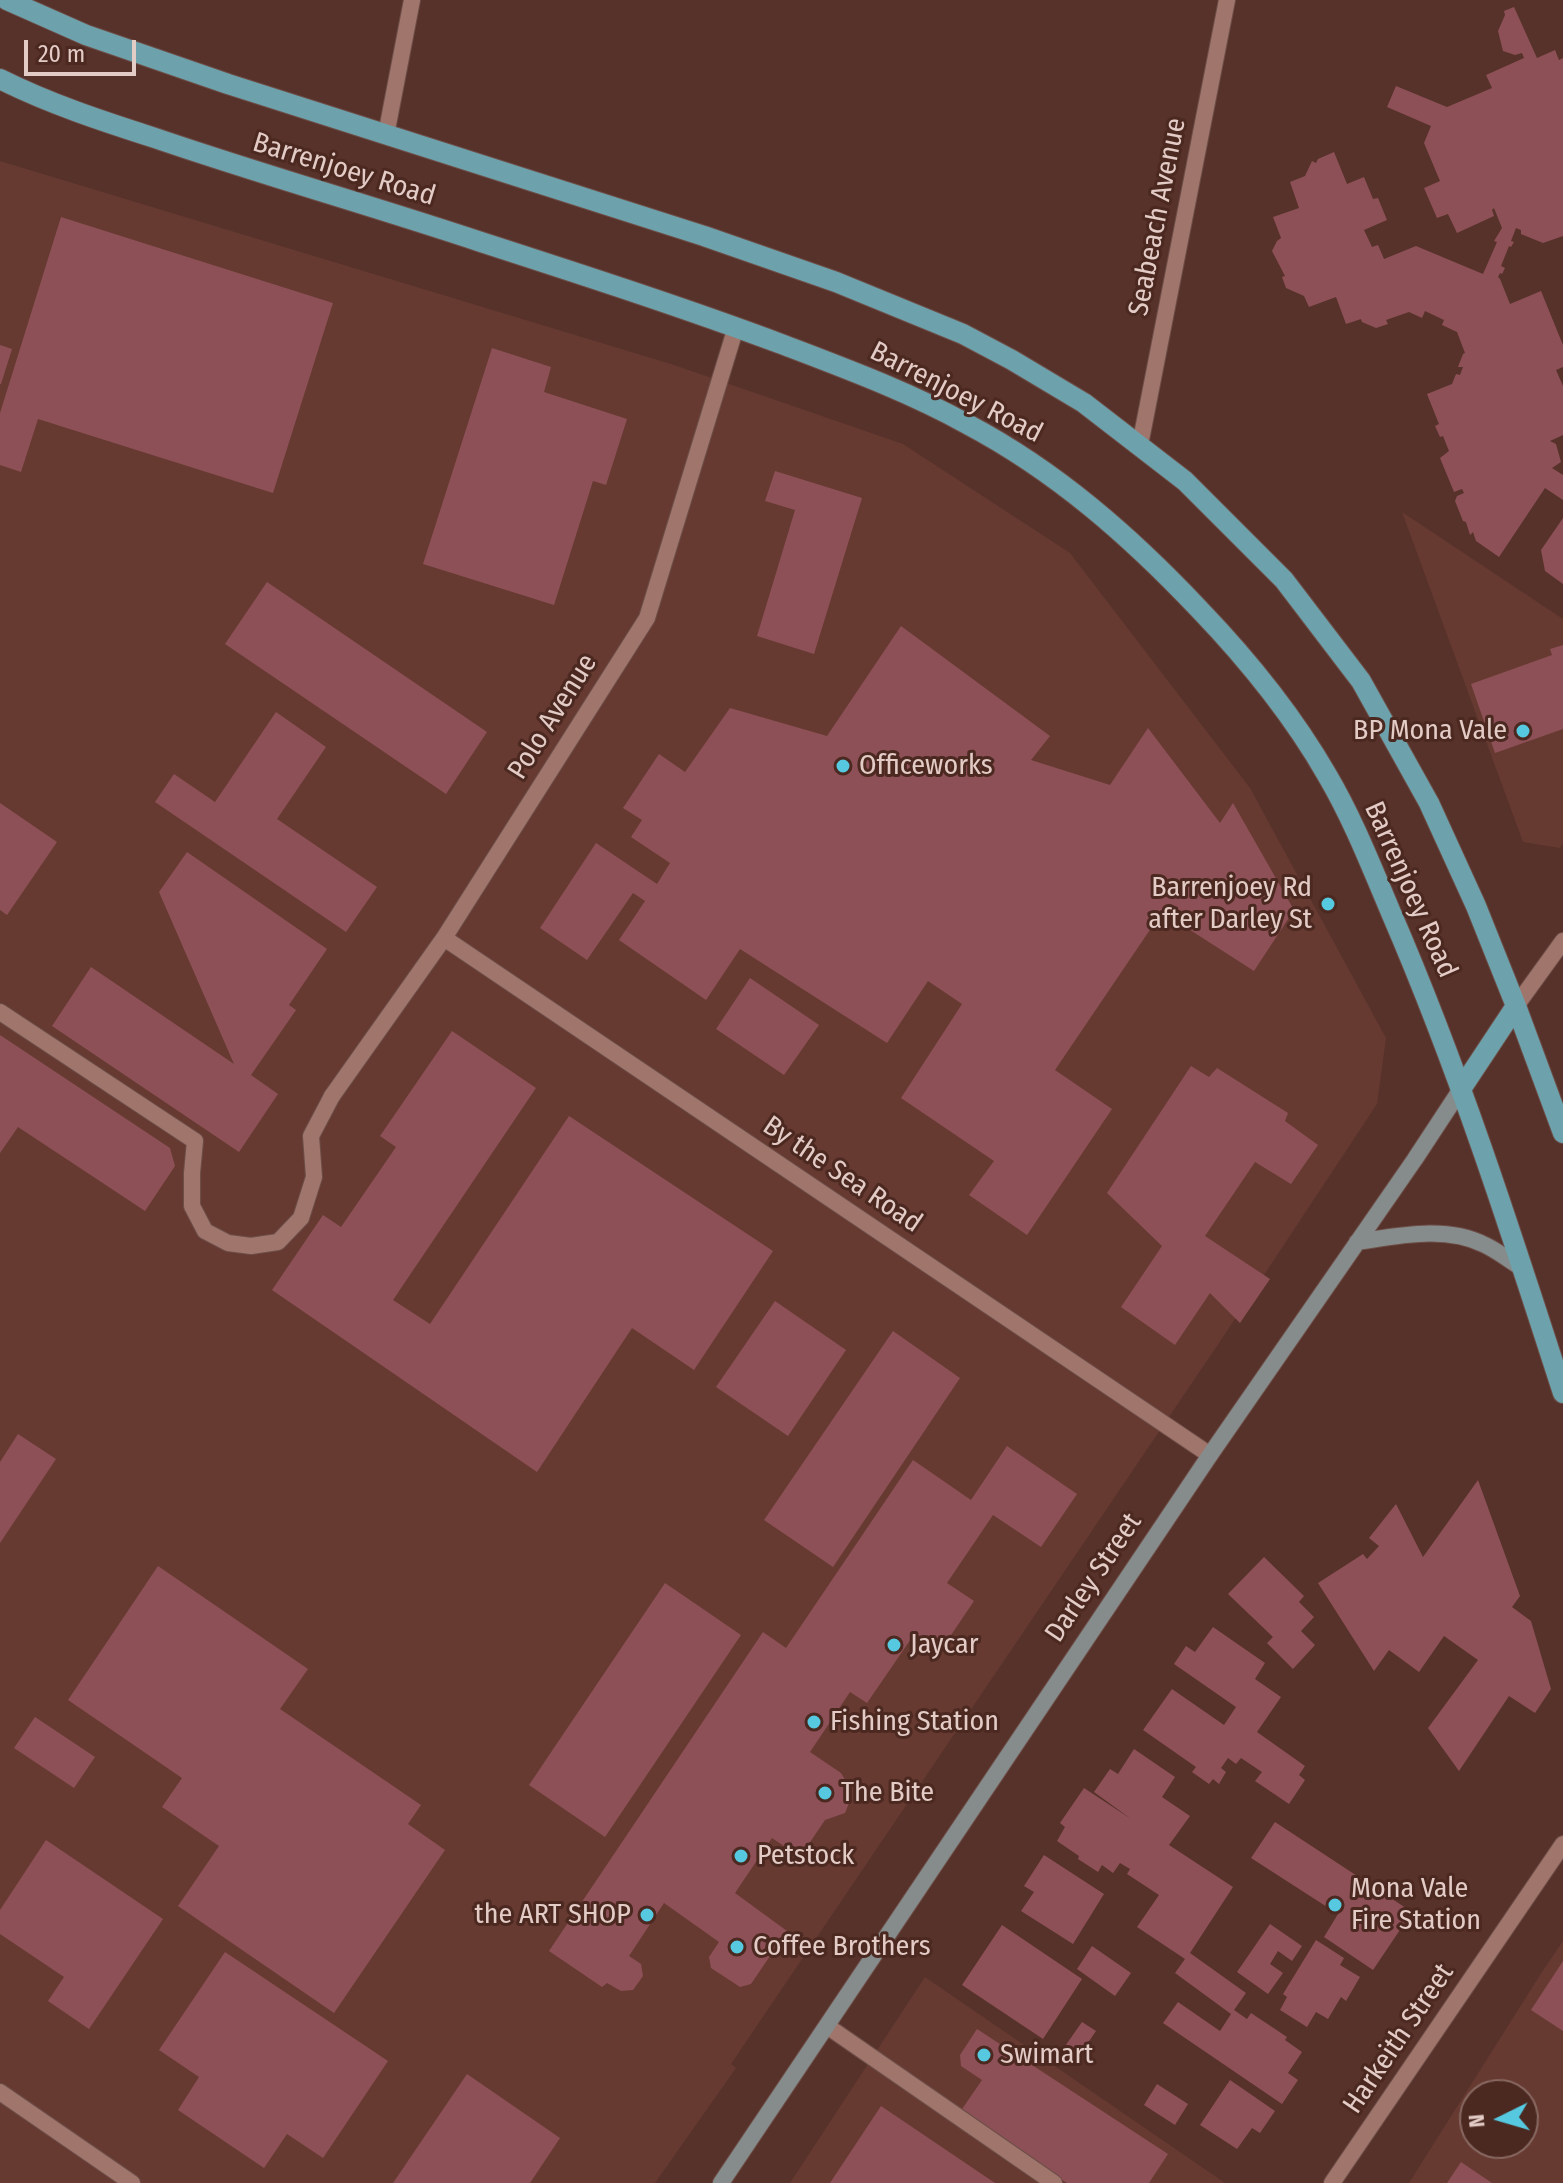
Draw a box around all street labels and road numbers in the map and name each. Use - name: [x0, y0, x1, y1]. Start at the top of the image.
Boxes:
- street label: Seabeach Avenue: [1122, 115, 1194, 319]
- street label: Barrenjoey Road: [249, 126, 439, 214]
- street label: Barrenjoey Road: [864, 335, 1048, 451]
- street label: Polo Avenue: [501, 648, 605, 786]
- street label: Barrenjoey Road: [1356, 797, 1464, 983]
- street label: By the Sea Road: [756, 1109, 928, 1241]
- street label: Darley Street: [1039, 1507, 1149, 1649]
- street label: Harkeith Street: [1337, 1958, 1461, 2120]

